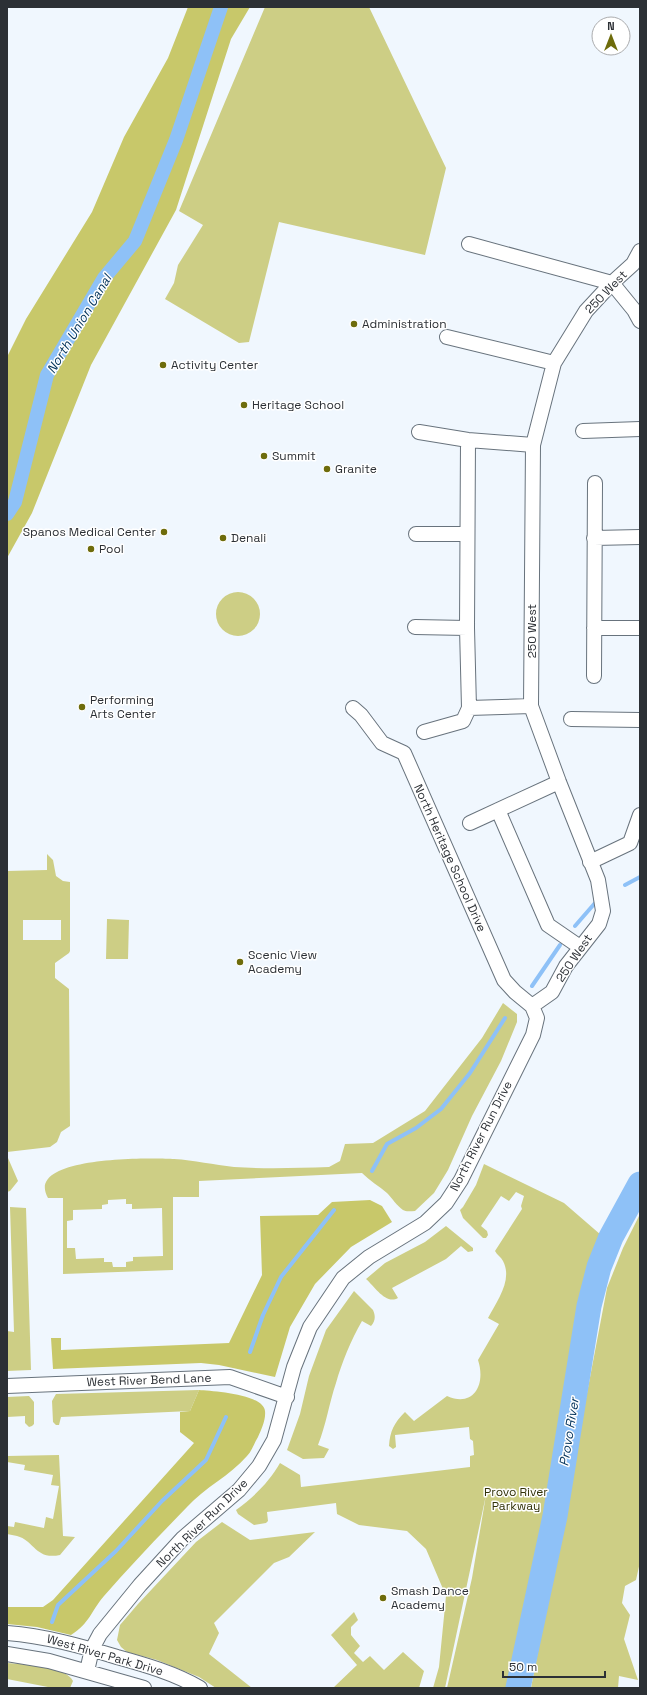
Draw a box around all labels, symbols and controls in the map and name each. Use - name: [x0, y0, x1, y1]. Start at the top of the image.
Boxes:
- north arrow: [591, 16, 631, 56]
- text: N: [607, 19, 615, 33]
- street label: 250 West: [581, 267, 631, 317]
- water label: North Union Canal: [43, 270, 116, 377]
- place label: Administration: [362, 316, 447, 332]
- marker: Administration: [349, 319, 359, 329]
- place label: Activity Center: [171, 357, 259, 373]
- marker: Activity Center: [158, 360, 168, 370]
- place label: Heritage School: [252, 397, 344, 413]
- marker: Heritage School: [239, 400, 249, 410]
- place label: Summit: [272, 448, 316, 464]
- marker: Summit: [259, 451, 269, 461]
- place label: Granite: [335, 461, 377, 477]
- marker: Granite: [322, 464, 332, 474]
- place label: Spanos Medical Center: [23, 524, 156, 540]
- marker: Spanos Medical Center: [159, 527, 169, 537]
- place label: Denali: [231, 530, 266, 546]
- marker: Denali: [218, 533, 228, 543]
- place label: Pool: [99, 541, 124, 557]
- marker: Pool: [86, 544, 96, 554]
- street label: 250 West: [524, 604, 540, 658]
- place label: Performing Arts Center: [90, 692, 156, 722]
- marker: Performing Arts Center: [77, 702, 87, 712]
- street label: North Heritage School Drive: [410, 782, 490, 934]
- street label: 250 West: [552, 931, 596, 985]
- place label: Scenic View Academy: [248, 947, 317, 977]
- marker: Scenic View Academy: [235, 957, 245, 967]
- street label: North River Run Drive: [446, 1078, 516, 1194]
- street label: West River Bend Lane: [86, 1370, 212, 1390]
- water label: Provo River: [555, 1394, 583, 1467]
- street label: North River Run Drive: [153, 1475, 251, 1571]
- park label: Provo River Parkway: [484, 1484, 548, 1514]
- place label: Smash Dance Academy: [391, 1583, 469, 1613]
- marker: Smash Dance Academy: [378, 1593, 388, 1603]
- street label: West River Park Drive: [45, 1631, 165, 1679]
- scale bar: [503, 1653, 605, 1679]
- text: 50 m: [509, 1659, 537, 1675]

